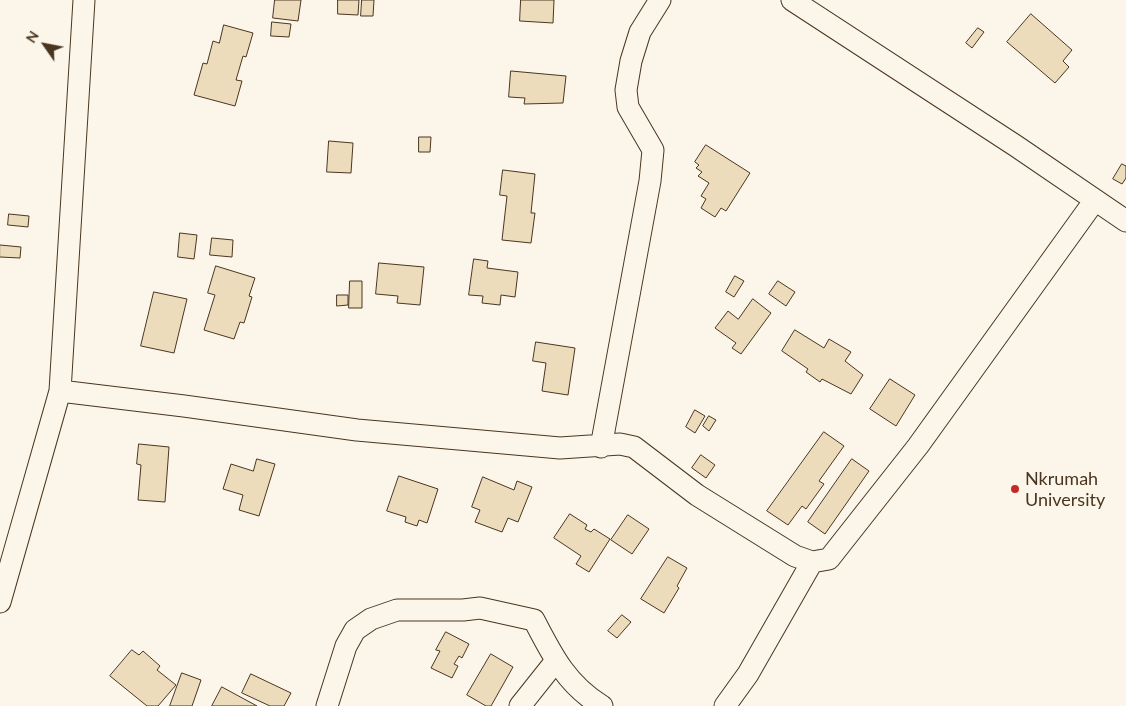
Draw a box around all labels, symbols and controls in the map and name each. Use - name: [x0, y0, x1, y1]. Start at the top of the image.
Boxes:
- north arrow: [20, 20, 70, 70]
- text: N: [22, 27, 42, 46]
- place label: Nkrumah University: [1025, 468, 1105, 510]
- marker: Nkrumah University: [1009, 483, 1021, 495]

